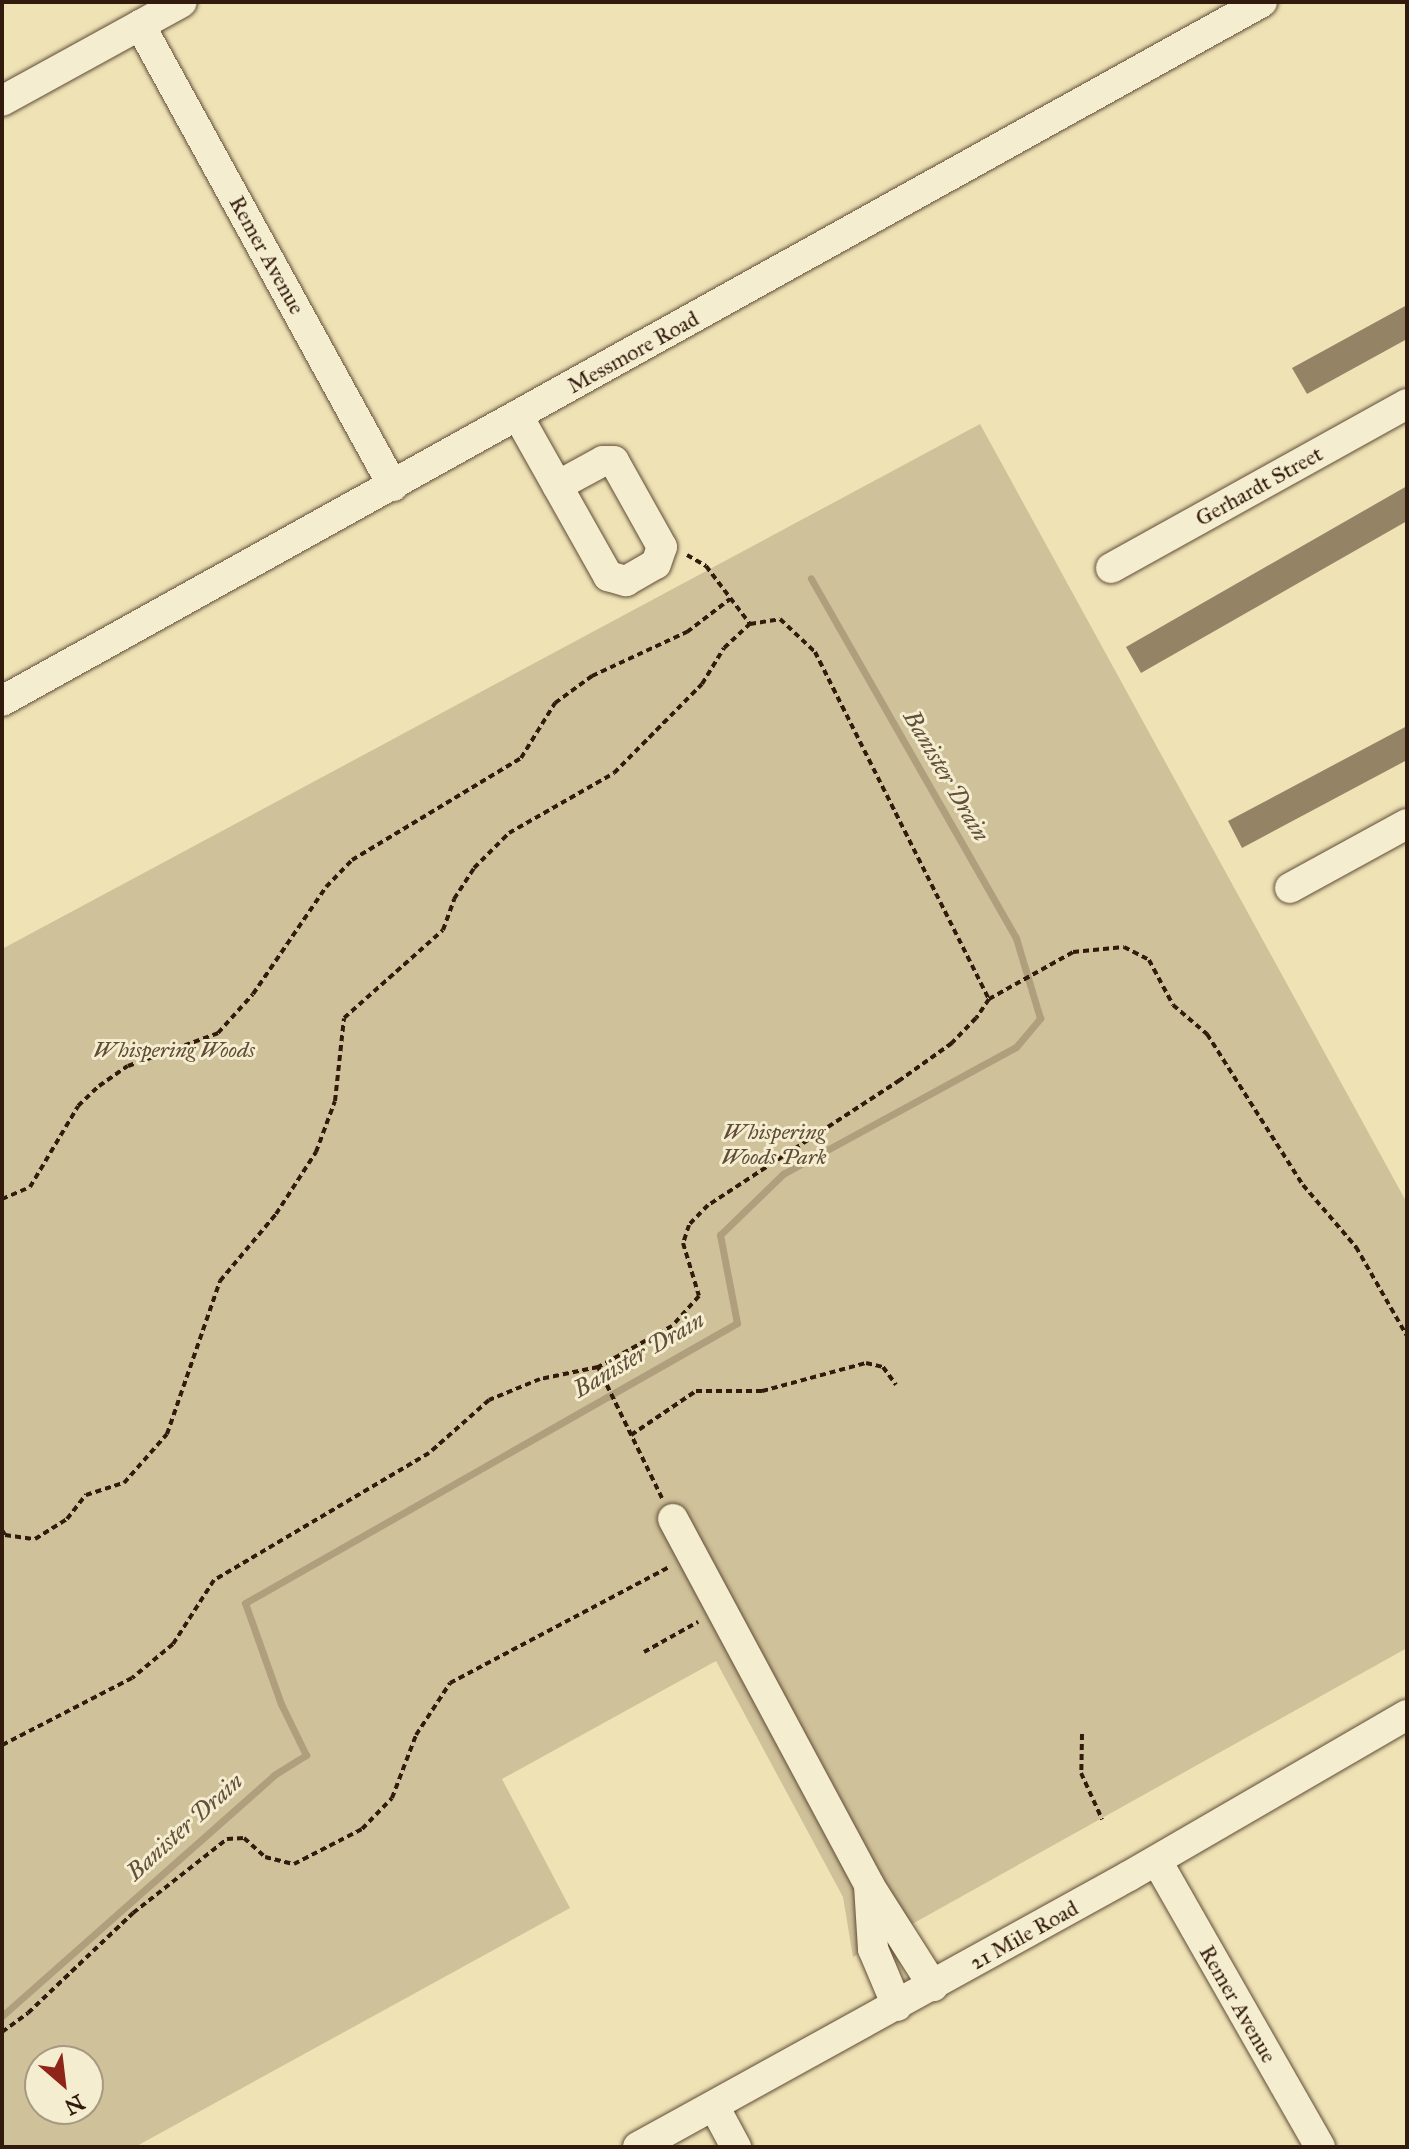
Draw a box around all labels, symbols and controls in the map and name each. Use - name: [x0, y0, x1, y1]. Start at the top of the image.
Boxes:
- street label: Remer Avenue: [224, 191, 310, 319]
- street label: Messmore Road: [563, 305, 703, 399]
- street label: Gerhardt Street: [1191, 440, 1327, 532]
- water label: Banister Drain: [897, 705, 995, 847]
- park label: Whispering Woods: [93, 1037, 255, 1063]
- park label: Whispering Woods Park: [721, 1118, 827, 1170]
- water label: Banister Drain: [568, 1306, 710, 1404]
- water label: Banister Drain: [121, 1767, 249, 1887]
- street label: 21 Mile Road: [965, 1894, 1083, 1976]
- street label: Remer Avenue: [1194, 1941, 1282, 2067]
- north arrow: [24, 2045, 104, 2125]
- text: N: [60, 2089, 89, 2121]

